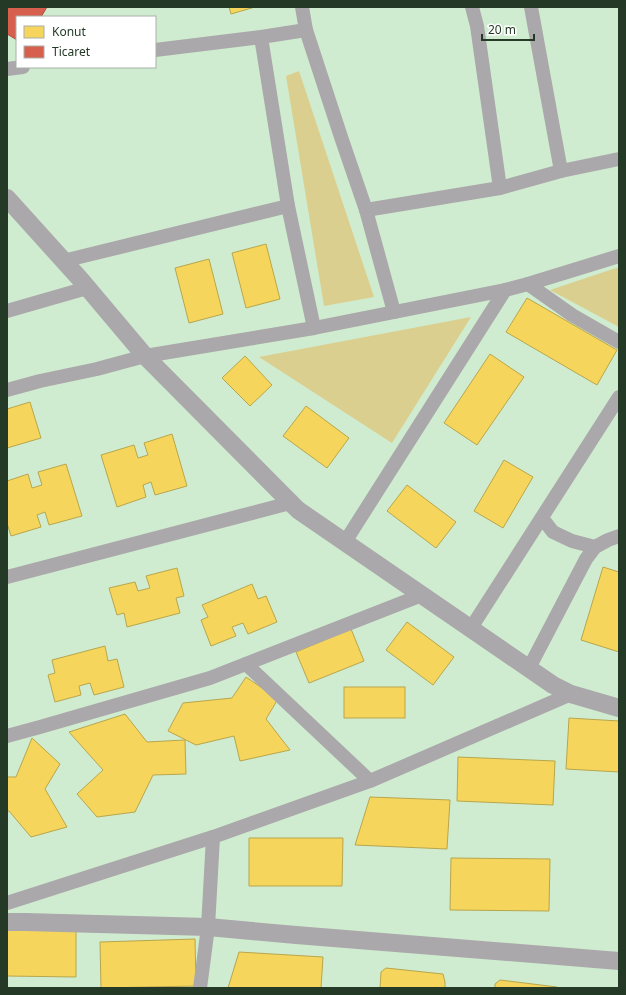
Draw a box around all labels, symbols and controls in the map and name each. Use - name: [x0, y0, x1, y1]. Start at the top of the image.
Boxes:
- legend: [16, 16, 156, 68]
- scale bar: [482, 16, 534, 42]
- text: 20 m: [488, 21, 516, 38]
- text: Konut: [52, 23, 87, 40]
- text: Ticaret: [52, 43, 91, 60]

